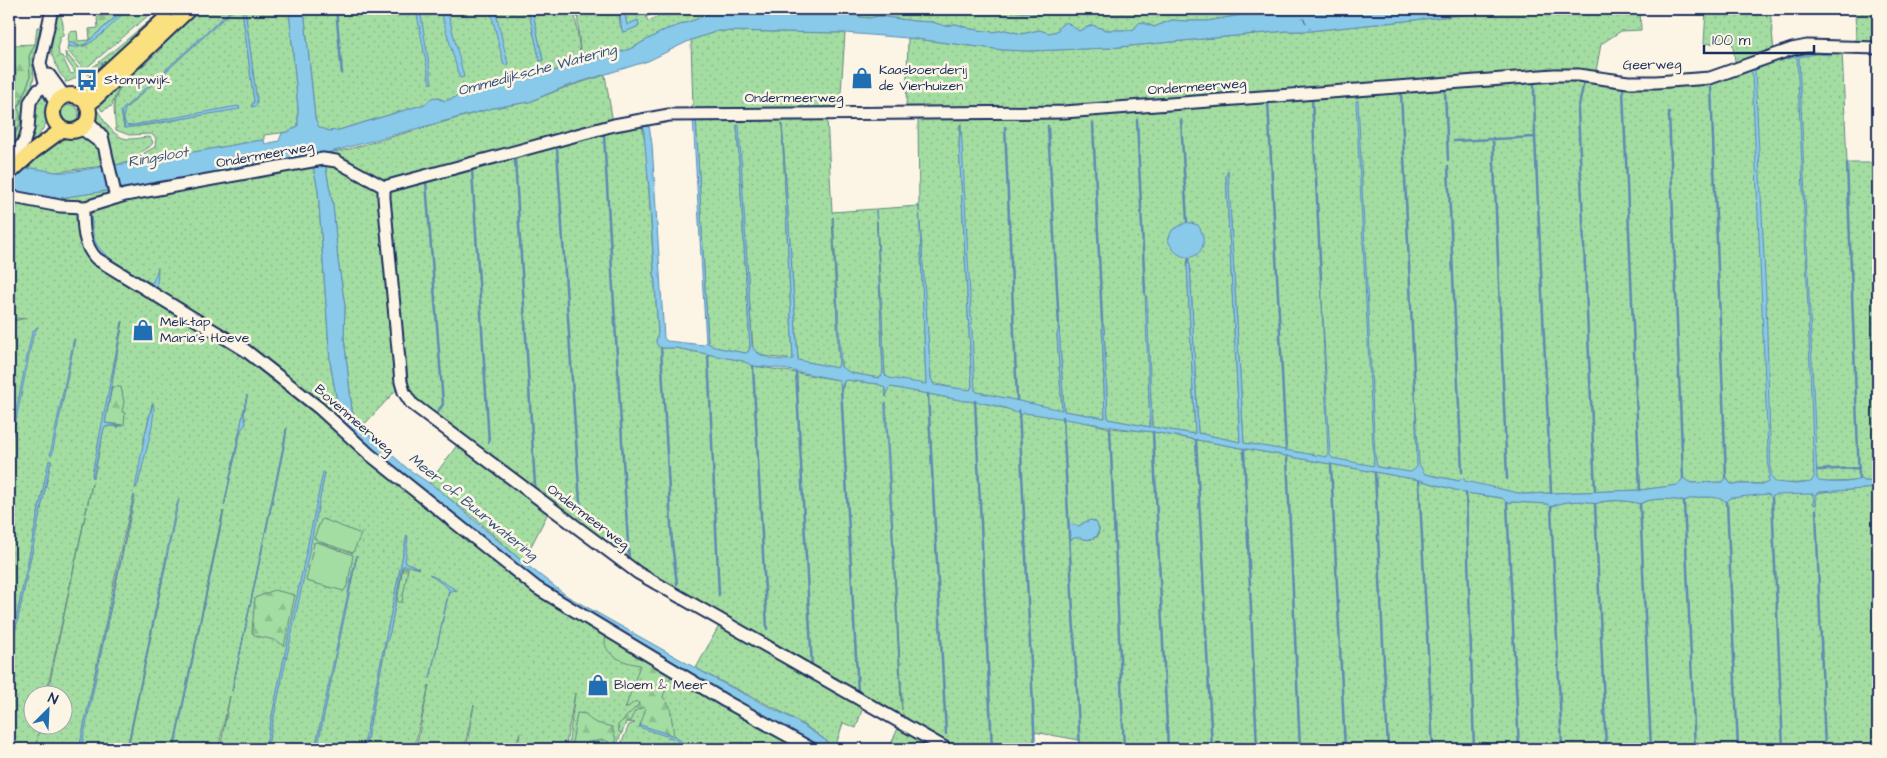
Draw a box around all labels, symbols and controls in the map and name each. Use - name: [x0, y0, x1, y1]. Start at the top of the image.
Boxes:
- scale bar: [1704, 22, 1814, 54]
- text: 100 m: [1712, 30, 1751, 51]
- water label: Ommedijksche Watering: [455, 38, 620, 102]
- street label: Geerweg: [1622, 54, 1682, 76]
- place label: Kaasboerderij de Vierhuizen: [879, 60, 967, 96]
- shop icon: Kaasboerderij de Vierhuizen: [849, 65, 875, 91]
- bus stop icon: Stompwijk: [74, 67, 100, 93]
- place label: Stompwijk: [104, 70, 170, 90]
- street label: Ondermeerweg: [1147, 74, 1247, 100]
- street label: Ondermeerweg: [745, 88, 843, 108]
- street label: Ondermeerweg: [215, 137, 315, 173]
- water label: Ringsloot: [126, 141, 192, 174]
- place label: Melktap Maria's Hoeve: [160, 312, 250, 348]
- shop icon: Melktap Maria's Hoeve: [130, 317, 156, 343]
- street label: Bovenmeerweg: [310, 380, 398, 460]
- water label: Meer of Buurwatering: [404, 448, 543, 567]
- street label: Ondermeerweg: [543, 479, 633, 555]
- shop icon: Bloem & Meer: [585, 672, 611, 698]
- place label: Bloem & Meer: [614, 675, 708, 695]
- north arrow: [22, 686, 72, 736]
- text: N: [45, 688, 61, 710]

